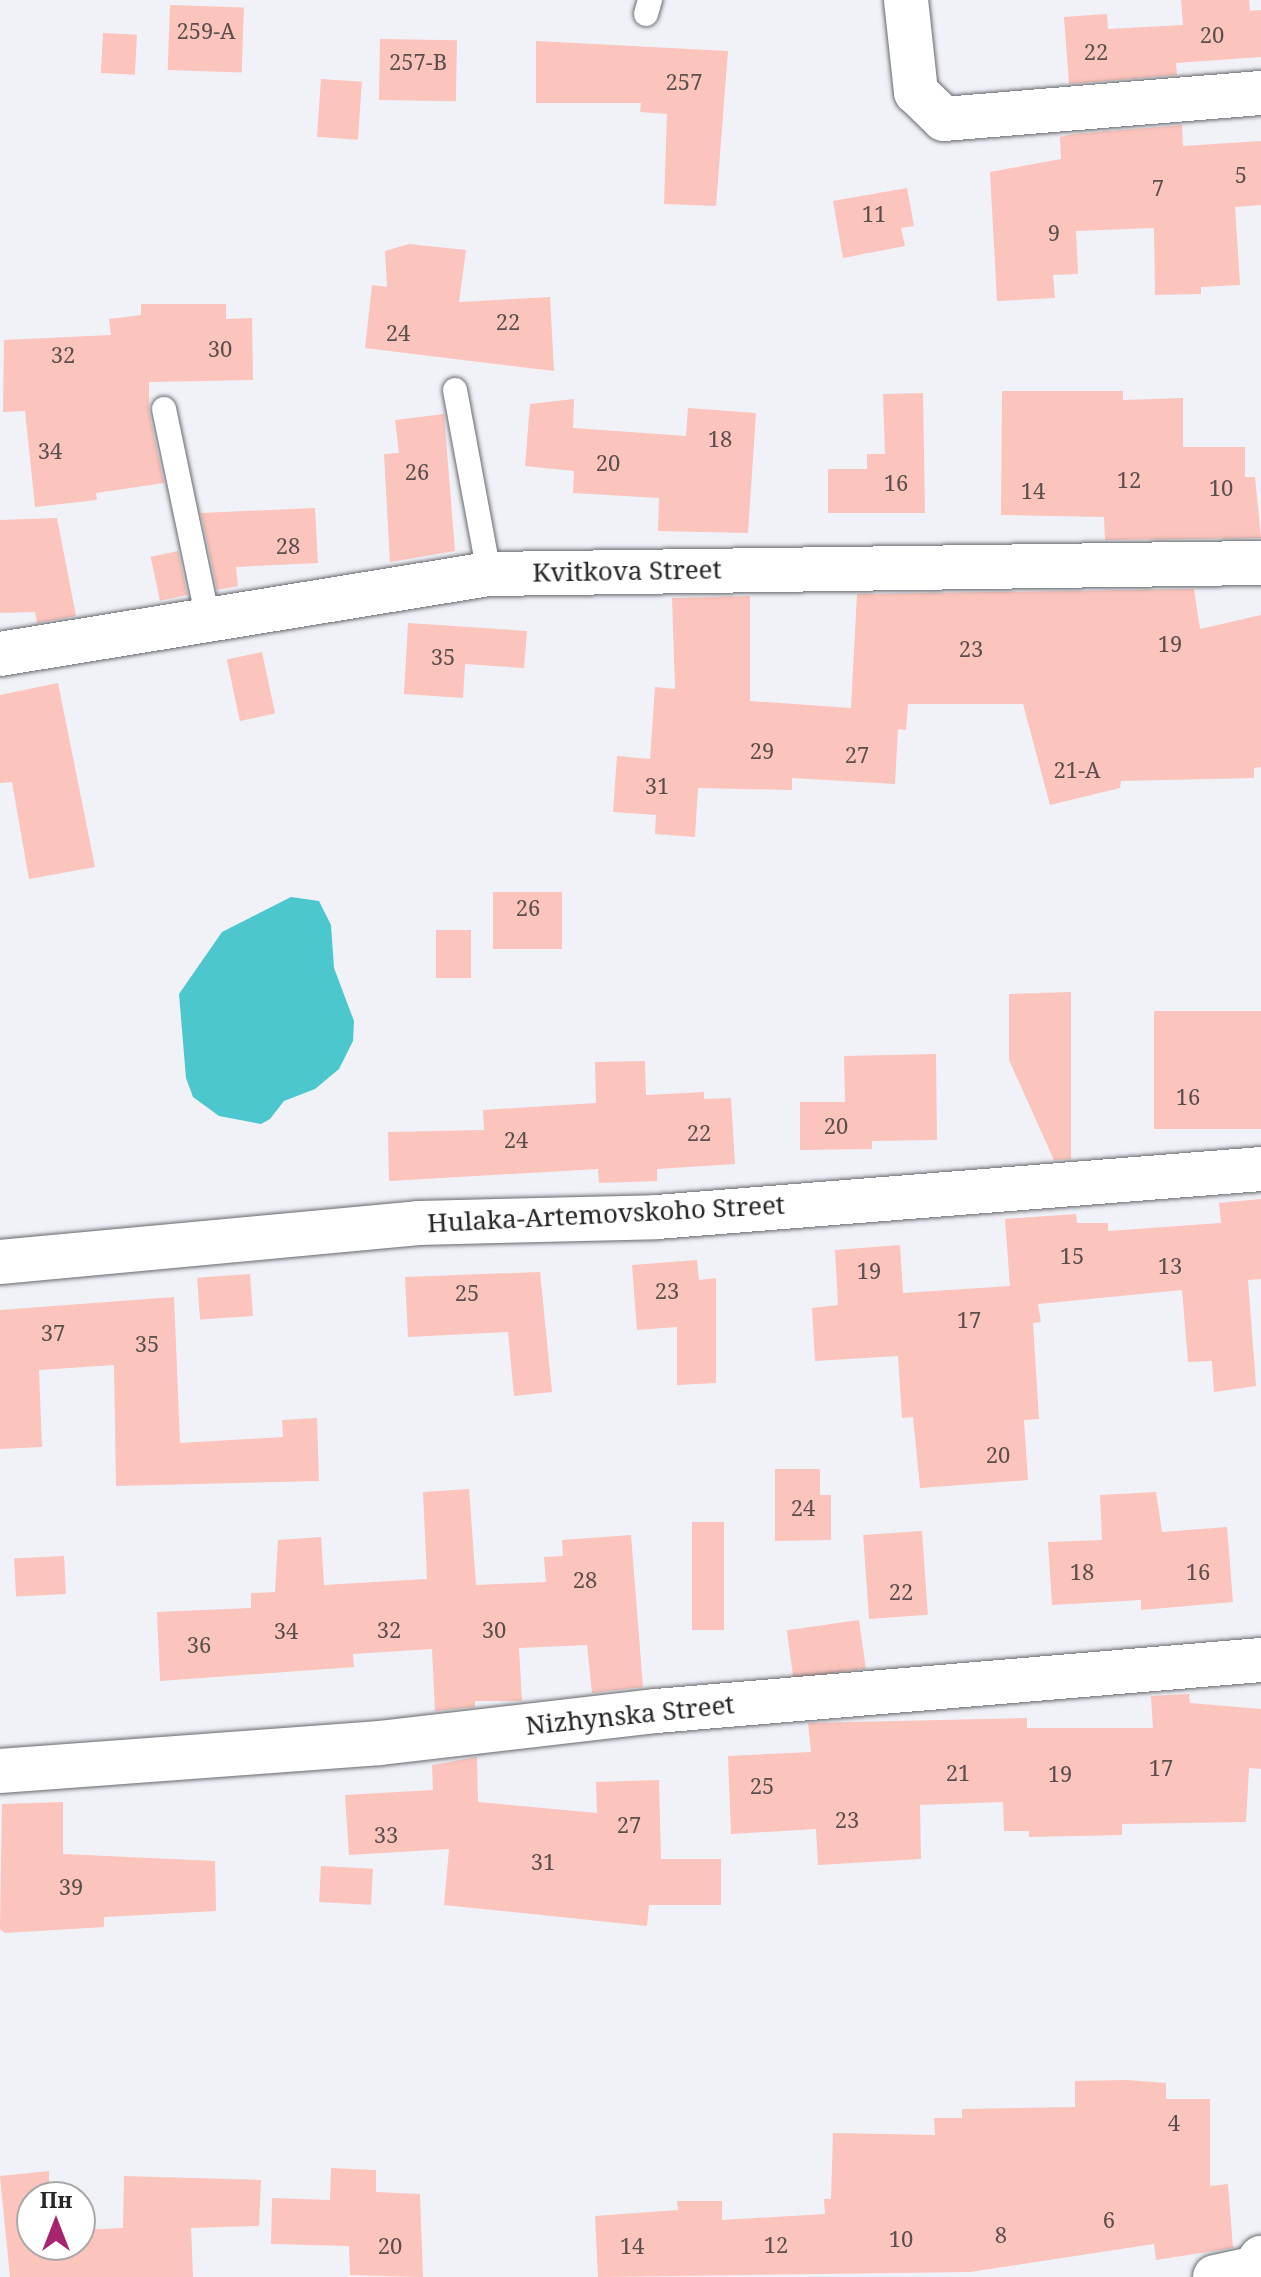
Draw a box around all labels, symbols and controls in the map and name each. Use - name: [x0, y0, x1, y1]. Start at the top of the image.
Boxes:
- house number: 259-А: [176, 18, 236, 44]
- house number: 20: [1200, 22, 1224, 48]
- house number: 22: [1084, 39, 1108, 65]
- house number: 257-В: [389, 49, 447, 75]
- house number: 257: [666, 69, 702, 95]
- house number: 5: [1235, 162, 1247, 188]
- house number: 7: [1152, 175, 1164, 201]
- house number: 11: [862, 201, 886, 227]
- house number: 9: [1048, 220, 1060, 246]
- house number: 22: [496, 309, 520, 335]
- house number: 24: [386, 320, 410, 346]
- house number: 30: [208, 336, 232, 362]
- house number: 32: [51, 342, 75, 368]
- house number: 18: [708, 426, 732, 452]
- house number: 34: [38, 438, 62, 464]
- house number: 20: [596, 450, 620, 476]
- house number: 26: [405, 459, 429, 485]
- house number: 12: [1117, 467, 1141, 493]
- house number: 16: [884, 470, 908, 496]
- house number: 10: [1209, 475, 1233, 501]
- house number: 14: [1021, 478, 1045, 504]
- house number: 28: [276, 533, 300, 559]
- street label: Kvitkova Street: [532, 554, 722, 588]
- house number: 19: [1158, 631, 1182, 657]
- house number: 23: [959, 636, 983, 662]
- house number: 35: [431, 644, 455, 670]
- house number: 29: [750, 738, 774, 764]
- house number: 27: [845, 742, 869, 768]
- house number: 21-А: [1054, 757, 1100, 783]
- house number: 31: [645, 773, 669, 799]
- house number: 26: [516, 895, 540, 921]
- house number: 16: [1176, 1084, 1200, 1110]
- house number: 20: [824, 1113, 848, 1139]
- house number: 22: [687, 1120, 711, 1146]
- house number: 24: [504, 1127, 528, 1153]
- street label: Hulaka-Artemovskoho Street: [426, 1189, 786, 1239]
- house number: 15: [1060, 1243, 1084, 1269]
- house number: 13: [1158, 1253, 1182, 1279]
- house number: 19: [857, 1258, 881, 1284]
- house number: 23: [655, 1278, 679, 1304]
- house number: 25: [455, 1280, 479, 1306]
- house number: 17: [957, 1307, 981, 1333]
- house number: 37: [41, 1320, 65, 1346]
- house number: 35: [135, 1331, 159, 1357]
- house number: 20: [986, 1442, 1010, 1468]
- house number: 24: [791, 1495, 815, 1521]
- house number: 18: [1070, 1559, 1094, 1585]
- house number: 16: [1186, 1559, 1210, 1585]
- house number: 28: [573, 1567, 597, 1593]
- house number: 22: [889, 1579, 913, 1605]
- house number: 32: [377, 1617, 401, 1643]
- house number: 30: [482, 1617, 506, 1643]
- house number: 34: [274, 1618, 298, 1644]
- house number: 36: [187, 1632, 211, 1658]
- street label: Nizhynska Street: [524, 1689, 736, 1741]
- house number: 17: [1149, 1755, 1173, 1781]
- house number: 21: [946, 1760, 970, 1786]
- house number: 19: [1048, 1761, 1072, 1787]
- house number: 25: [750, 1773, 774, 1799]
- house number: 23: [835, 1807, 859, 1833]
- house number: 27: [617, 1812, 641, 1838]
- house number: 33: [374, 1822, 398, 1848]
- house number: 31: [531, 1849, 555, 1875]
- house number: 39: [59, 1874, 83, 1900]
- house number: 4: [1168, 2110, 1180, 2136]
- north arrow: [16, 2181, 96, 2261]
- text: Пн: [40, 2184, 72, 2214]
- house number: 6: [1103, 2207, 1115, 2233]
- house number: 8: [995, 2222, 1007, 2248]
- house number: 10: [889, 2226, 913, 2252]
- house number: 12: [764, 2232, 788, 2258]
- house number: 20: [378, 2233, 402, 2259]
- house number: 14: [620, 2233, 644, 2259]

